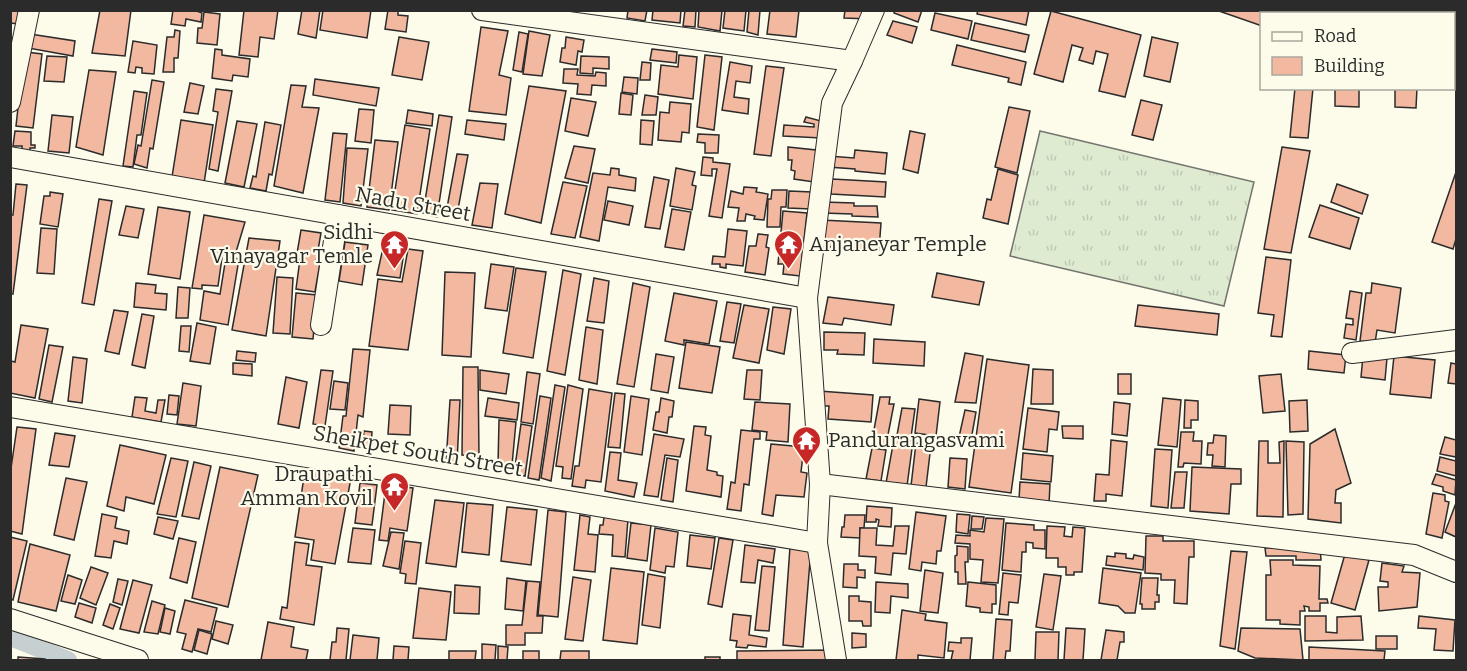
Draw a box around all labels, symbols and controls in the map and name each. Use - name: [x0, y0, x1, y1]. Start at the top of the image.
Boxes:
- legend: [1260, 12, 1455, 90]
- text: Road: [1314, 25, 1357, 47]
- text: Building: [1314, 55, 1385, 77]
- street label: Nadu Street: [353, 181, 473, 227]
- place label: Sidhi Vinayagar Temle: [210, 219, 373, 269]
- temple icon: Sidhi Vinayagar Temle: [378, 228, 410, 270]
- temple icon: Anjaneyar Temple: [772, 228, 804, 270]
- place label: Anjaneyar Temple: [809, 231, 987, 257]
- street label: Sheikpet South Street: [311, 420, 525, 482]
- temple icon: Pandurangasvami: [791, 424, 823, 466]
- place label: Pandurangasvami: [828, 427, 1005, 453]
- place label: Draupathi Amman Kovil: [241, 461, 373, 511]
- temple icon: Draupathi Amman Kovil: [378, 470, 410, 512]

